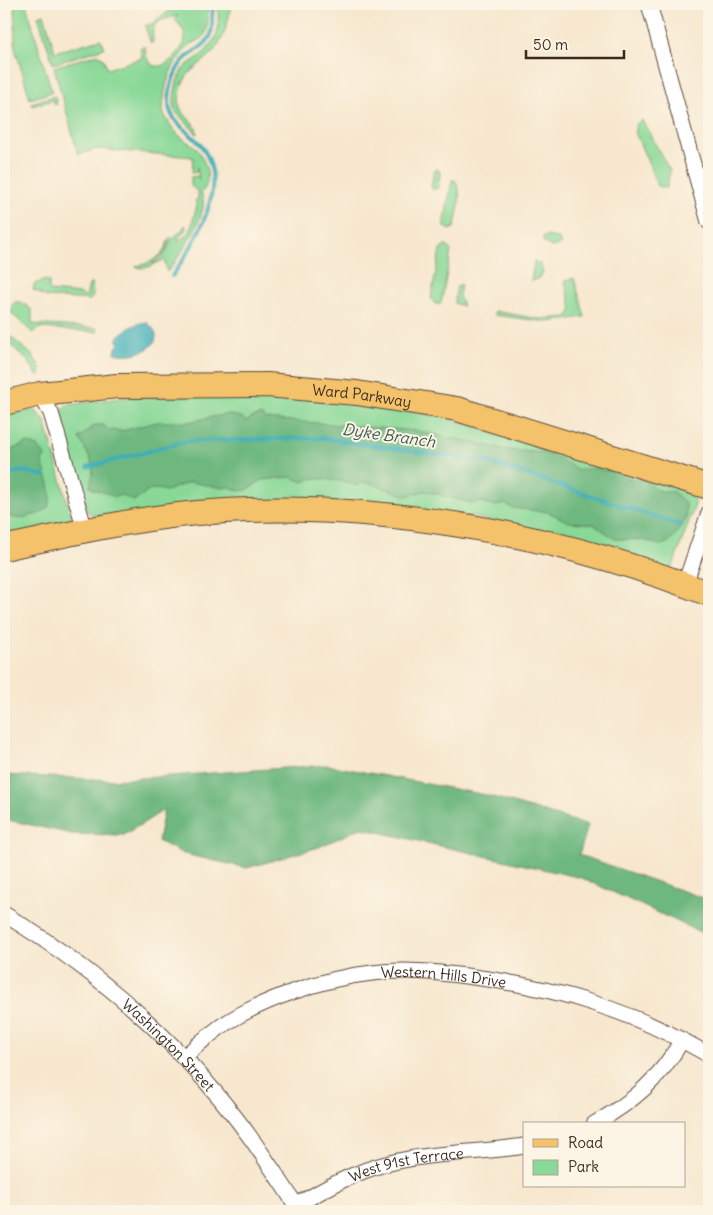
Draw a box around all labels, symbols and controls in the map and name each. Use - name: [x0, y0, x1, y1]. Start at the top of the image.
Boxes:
- scale bar: [526, 28, 623, 60]
- text: 50 m: [533, 35, 568, 54]
- street label: Ward Parkway: [311, 380, 413, 411]
- water label: Dyke Branch: [341, 419, 437, 452]
- street label: Western Hills Drive: [380, 962, 508, 991]
- street label: Washington Street: [119, 994, 219, 1095]
- legend: [523, 1122, 686, 1188]
- text: Road: [568, 1133, 603, 1152]
- street label: West 91st Terrace: [345, 1143, 465, 1186]
- text: Park: [568, 1157, 599, 1176]

